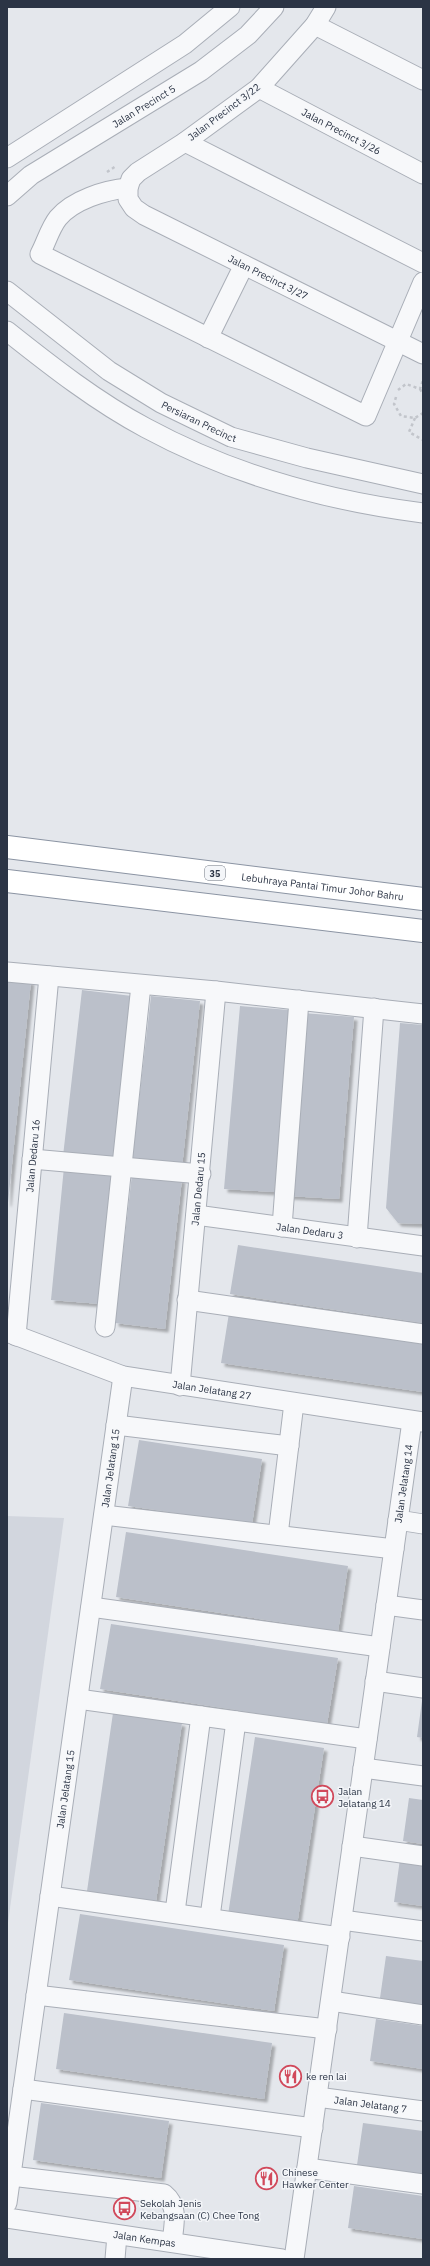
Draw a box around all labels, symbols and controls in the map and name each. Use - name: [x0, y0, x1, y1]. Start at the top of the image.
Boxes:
- street label: Jalan Precinct 3/22: [185, 80, 263, 144]
- street label: Jalan Precinct 5: [110, 82, 178, 130]
- street label: Jalan Precinct 3/26: [300, 105, 383, 157]
- street label: Jalan Precinct 3/27: [226, 252, 310, 302]
- street label: Persiaran Precinct: [159, 398, 238, 445]
- road number: 35: [205, 866, 225, 880]
- street label: Lebuhraya Pantai Timur Johor Bahru: [241, 870, 404, 903]
- street label: Jalan Dedaru 16: [23, 1118, 42, 1193]
- street label: Jalan Dedaru 15: [188, 1152, 208, 1226]
- street label: Jalan Dedaru 3: [276, 1220, 344, 1242]
- street label: Jalan Jelatang 27: [172, 1377, 252, 1402]
- street label: Jalan Jelatang 15: [98, 1428, 122, 1508]
- street label: Jalan Jelatang 14: [391, 1443, 415, 1524]
- street label: Jalan Jelatang 15: [53, 1749, 77, 1829]
- bus stop icon: Jalan Jelatang 14: [310, 1784, 336, 1810]
- place label: Jalan Jelatang 14: [338, 1785, 391, 1810]
- restaurant icon: ke ren lai: [278, 2063, 304, 2089]
- place label: ke ren lai: [306, 2070, 347, 2083]
- street label: Jalan Jelatang 7: [333, 2093, 408, 2115]
- restaurant icon: Chinese Hawker Center: [253, 2165, 279, 2191]
- place label: Chinese Hawker Center: [282, 2166, 349, 2191]
- bus stop icon: Sekolah Jenis Kebangsaan (C) Chee Tong: [112, 2196, 138, 2222]
- place label: Sekolah Jenis Kebangsaan (C) Chee Tong: [140, 2197, 260, 2222]
- street label: Jalan Kempas: [112, 2227, 177, 2250]

